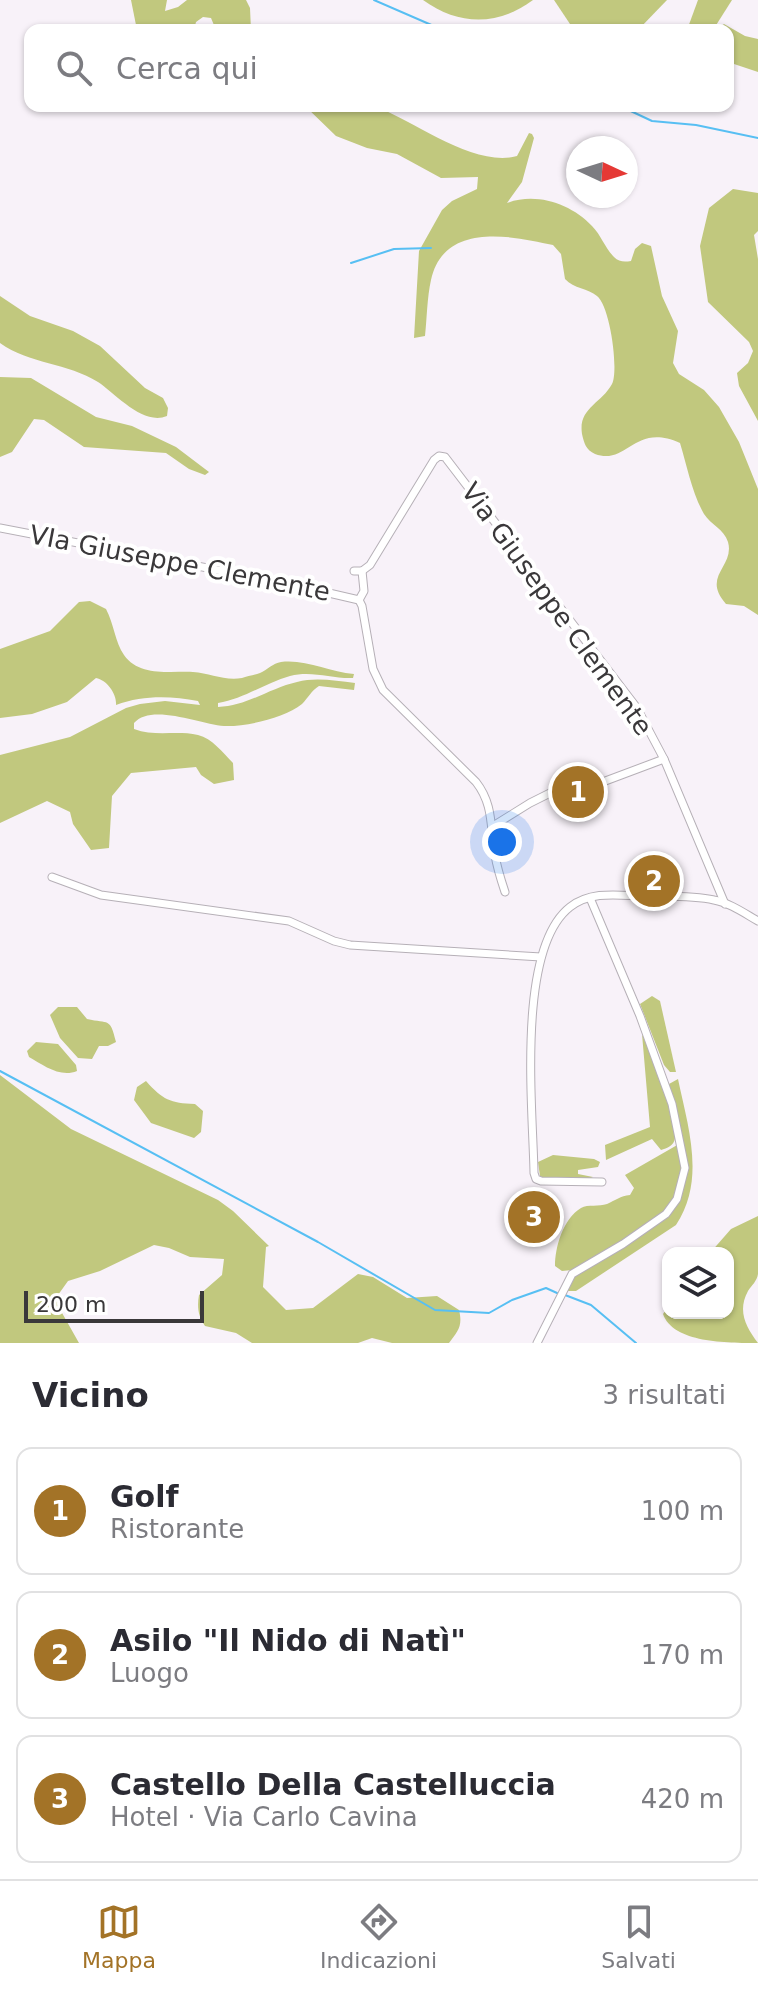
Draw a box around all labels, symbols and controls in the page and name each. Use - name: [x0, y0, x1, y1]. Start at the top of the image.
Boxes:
- search box: [24, 24, 734, 112]
- icon: search: [52, 46, 96, 90]
- text: Cerca qui: [116, 51, 258, 86]
- north arrow: [566, 136, 638, 208]
- street label: Via Giuseppe Clemente: [455, 477, 659, 741]
- street label: VIa Giuseppe Clemente: [27, 519, 333, 607]
- pin: 1: [552, 762, 604, 822]
- your location: [482, 822, 522, 862]
- pin: 2: [628, 851, 680, 911]
- pin: 3: [508, 1187, 560, 1247]
- map controls: [662, 1247, 734, 1319]
- button: layers: [662, 1247, 734, 1319]
- scale bar: [24, 1287, 204, 1323]
- text: 200 m: [36, 1292, 106, 1317]
- text: Vicino: [32, 1375, 149, 1415]
- text: 3 risultati: [602, 1380, 726, 1410]
- text: Golf: [110, 1479, 179, 1514]
- text: 1: [51, 1496, 69, 1526]
- text: 100 m: [641, 1496, 724, 1526]
- text: Ristorante: [110, 1514, 244, 1544]
- text: Asilo "Il Nido di Natì": [110, 1623, 466, 1658]
- text: 2: [51, 1640, 69, 1670]
- text: 170 m: [641, 1640, 724, 1670]
- text: Luogo: [110, 1658, 189, 1688]
- text: Castello Della Castelluccia: [110, 1767, 556, 1802]
- text: 3: [51, 1784, 69, 1814]
- text: 420 m: [641, 1784, 724, 1814]
- text: Hotel · Via Carlo Cavina: [110, 1802, 418, 1832]
- tab: Mappa: [82, 1900, 156, 1973]
- tab: Indicazioni: [320, 1900, 437, 1973]
- tab: Salvati: [601, 1900, 676, 1973]

